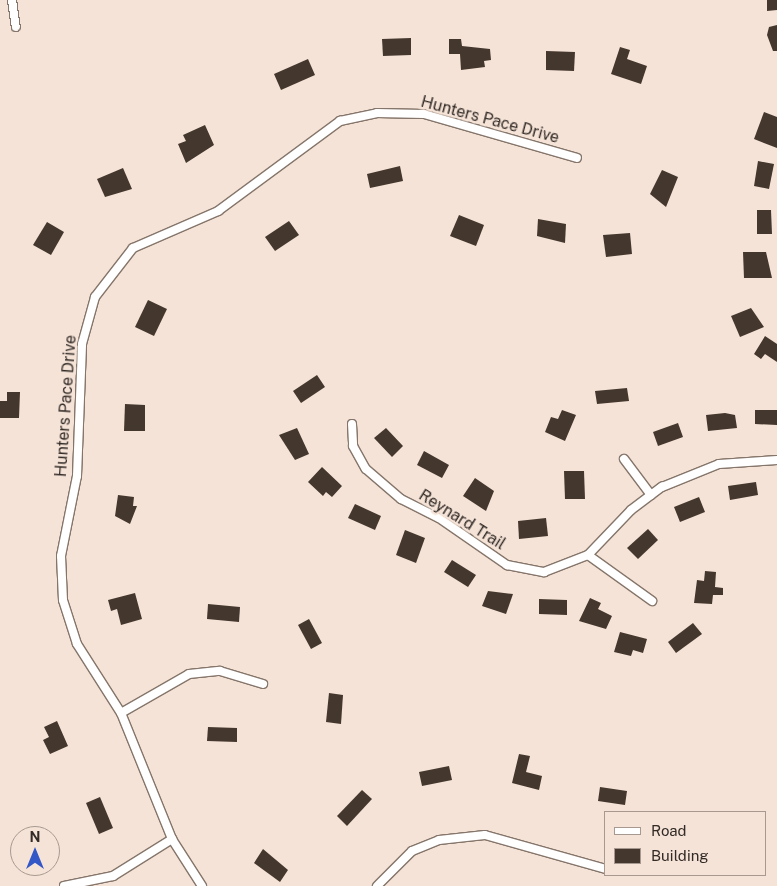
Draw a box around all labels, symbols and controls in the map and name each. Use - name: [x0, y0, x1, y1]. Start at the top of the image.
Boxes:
- street label: Hunters Pace Drive: [419, 92, 561, 148]
- street label: Hunters Pace Drive: [51, 334, 81, 478]
- street label: Reynard Trail: [415, 486, 509, 554]
- legend: [604, 811, 767, 876]
- text: Road: [651, 822, 687, 839]
- north arrow: [10, 826, 60, 876]
- text: N: [30, 829, 40, 845]
- text: Building: [651, 847, 709, 864]

